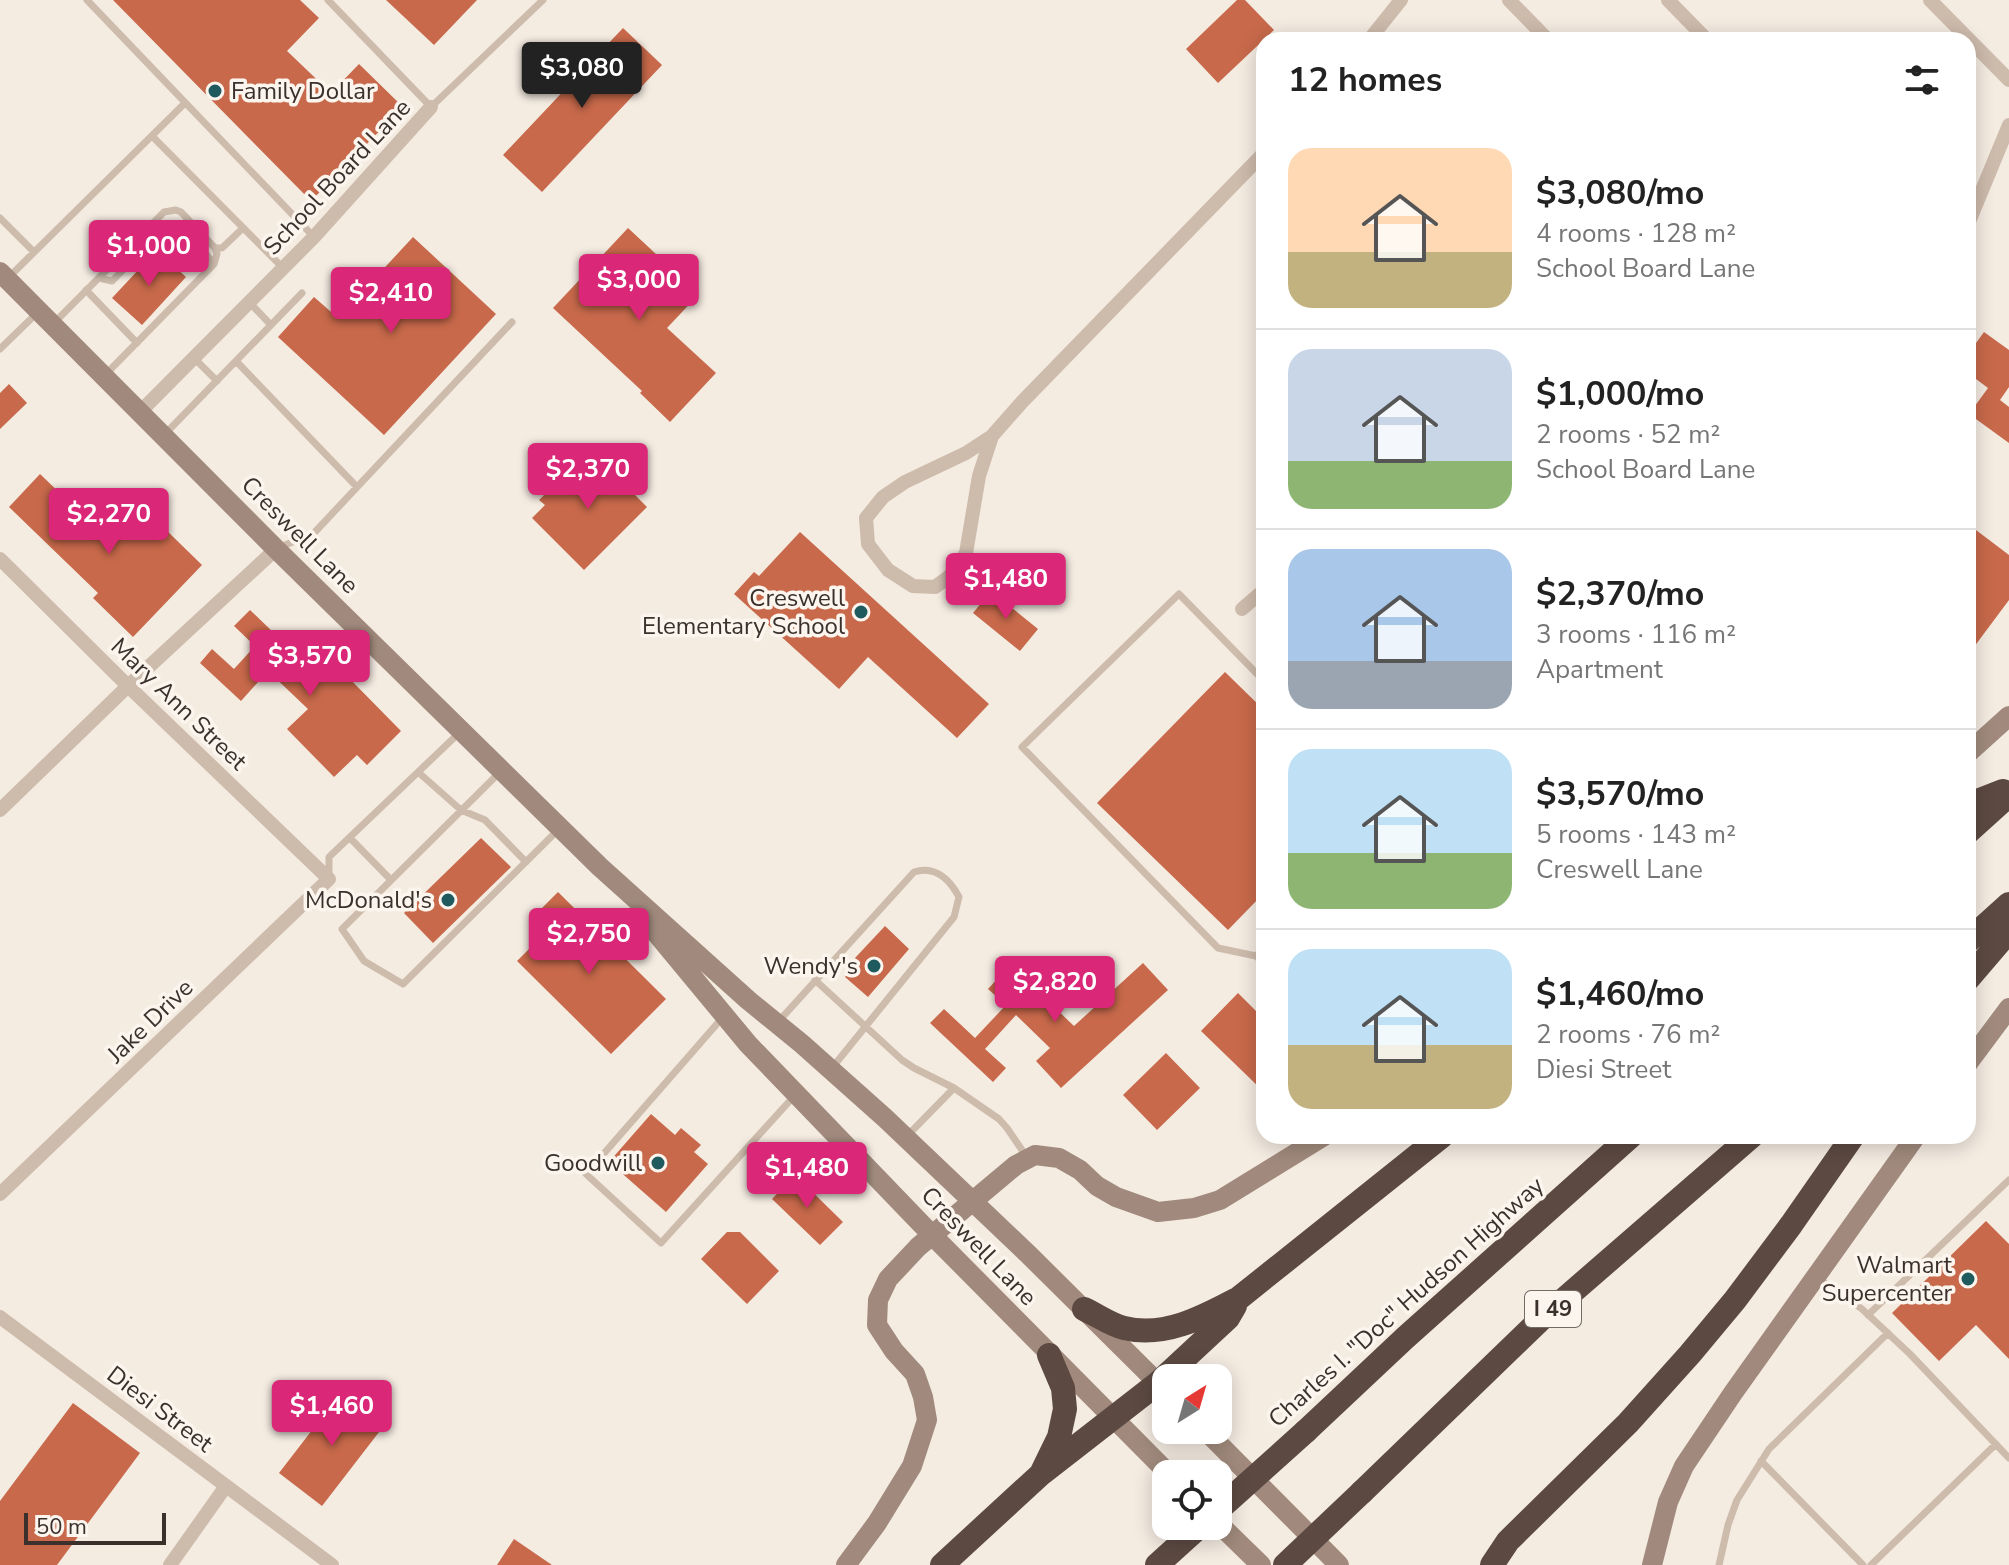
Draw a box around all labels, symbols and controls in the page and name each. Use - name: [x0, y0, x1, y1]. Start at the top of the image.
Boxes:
- pin: $3,080: [517, 42, 647, 110]
- text: $3,080: [540, 50, 624, 85]
- text: 12 homes: [1288, 57, 1442, 103]
- icon: filters: [1900, 58, 1944, 102]
- place label: Family Dollar: [231, 75, 375, 107]
- marker: Family Dollar: [206, 82, 224, 100]
- street label: School Board Lane: [256, 92, 418, 262]
- text: $3,080/mo: [1536, 170, 1704, 216]
- icon: home: [1352, 180, 1448, 276]
- text: 4 rooms · 128 m²: [1536, 216, 1736, 251]
- pin: $1,000: [84, 220, 214, 288]
- text: $1,000: [107, 228, 191, 263]
- text: School Board Lane: [1536, 251, 1755, 286]
- pin: $3,000: [574, 254, 704, 322]
- text: $3,000: [597, 262, 681, 297]
- pin: $2,410: [326, 267, 456, 335]
- text: $2,410: [349, 275, 433, 310]
- text: $1,000/mo: [1536, 371, 1704, 417]
- icon: home: [1352, 381, 1448, 477]
- text: 2 rooms · 52 m²: [1536, 417, 1720, 452]
- pin: $2,370: [523, 443, 653, 511]
- text: $2,370: [546, 451, 630, 486]
- text: School Board Lane: [1536, 452, 1755, 487]
- street label: Creswell Lane: [234, 469, 366, 601]
- pin: $2,270: [44, 488, 174, 556]
- text: $2,270: [67, 496, 151, 531]
- pin: $1,480: [941, 553, 1071, 621]
- text: $1,480: [964, 561, 1048, 596]
- text: $2,370/mo: [1536, 571, 1704, 617]
- icon: home: [1352, 581, 1448, 677]
- place label: Creswell Elementary School: [642, 582, 845, 642]
- marker: Creswell Elementary School: [852, 603, 870, 621]
- text: 3 rooms · 116 m²: [1536, 617, 1736, 652]
- pin: $3,570: [245, 630, 375, 698]
- street label: Mary Ann Street: [104, 631, 254, 778]
- text: $3,570: [268, 638, 352, 673]
- text: Apartment: [1536, 652, 1663, 687]
- text: $3,570/mo: [1536, 771, 1704, 817]
- icon: home: [1352, 781, 1448, 877]
- text: 5 rooms · 143 m²: [1536, 817, 1736, 852]
- text: Creswell Lane: [1536, 852, 1703, 887]
- place label: McDonald's: [305, 884, 432, 916]
- marker: McDonald's: [439, 891, 457, 909]
- pin: $2,750: [524, 908, 654, 976]
- text: $2,750: [547, 916, 631, 951]
- place label: Wendy's: [763, 950, 858, 982]
- pin: $2,820: [990, 956, 1120, 1024]
- marker: Wendy's: [865, 957, 883, 975]
- text: $2,820: [1013, 964, 1097, 999]
- text: $1,460/mo: [1536, 971, 1704, 1017]
- street label: Jake Drive: [99, 972, 200, 1071]
- icon: home: [1352, 981, 1448, 1077]
- text: 2 rooms · 76 m²: [1536, 1017, 1720, 1052]
- text: Diesi Street: [1536, 1052, 1671, 1087]
- pin: $1,480: [742, 1142, 872, 1210]
- place label: Goodwill: [544, 1147, 642, 1179]
- text: $1,480: [765, 1150, 849, 1185]
- marker: Goodwill: [649, 1154, 667, 1172]
- street label: Charles I. "Doc" Hudson Highway: [1261, 1169, 1551, 1434]
- street label: Creswell Lane: [914, 1180, 1044, 1312]
- place label: Walmart Supercenter: [1822, 1249, 1953, 1309]
- marker: Walmart Supercenter: [1959, 1270, 1977, 1288]
- road number: I 49: [1525, 1291, 1581, 1327]
- street label: Diesi Street: [100, 1359, 220, 1460]
- north arrow: [1152, 1364, 1232, 1444]
- map controls: [1152, 1364, 1232, 1540]
- pin: $1,460: [267, 1380, 397, 1448]
- text: $1,460: [290, 1388, 374, 1423]
- button: locate: [1152, 1460, 1232, 1540]
- scale bar: [24, 1509, 166, 1545]
- text: 50 m: [36, 1512, 87, 1542]

